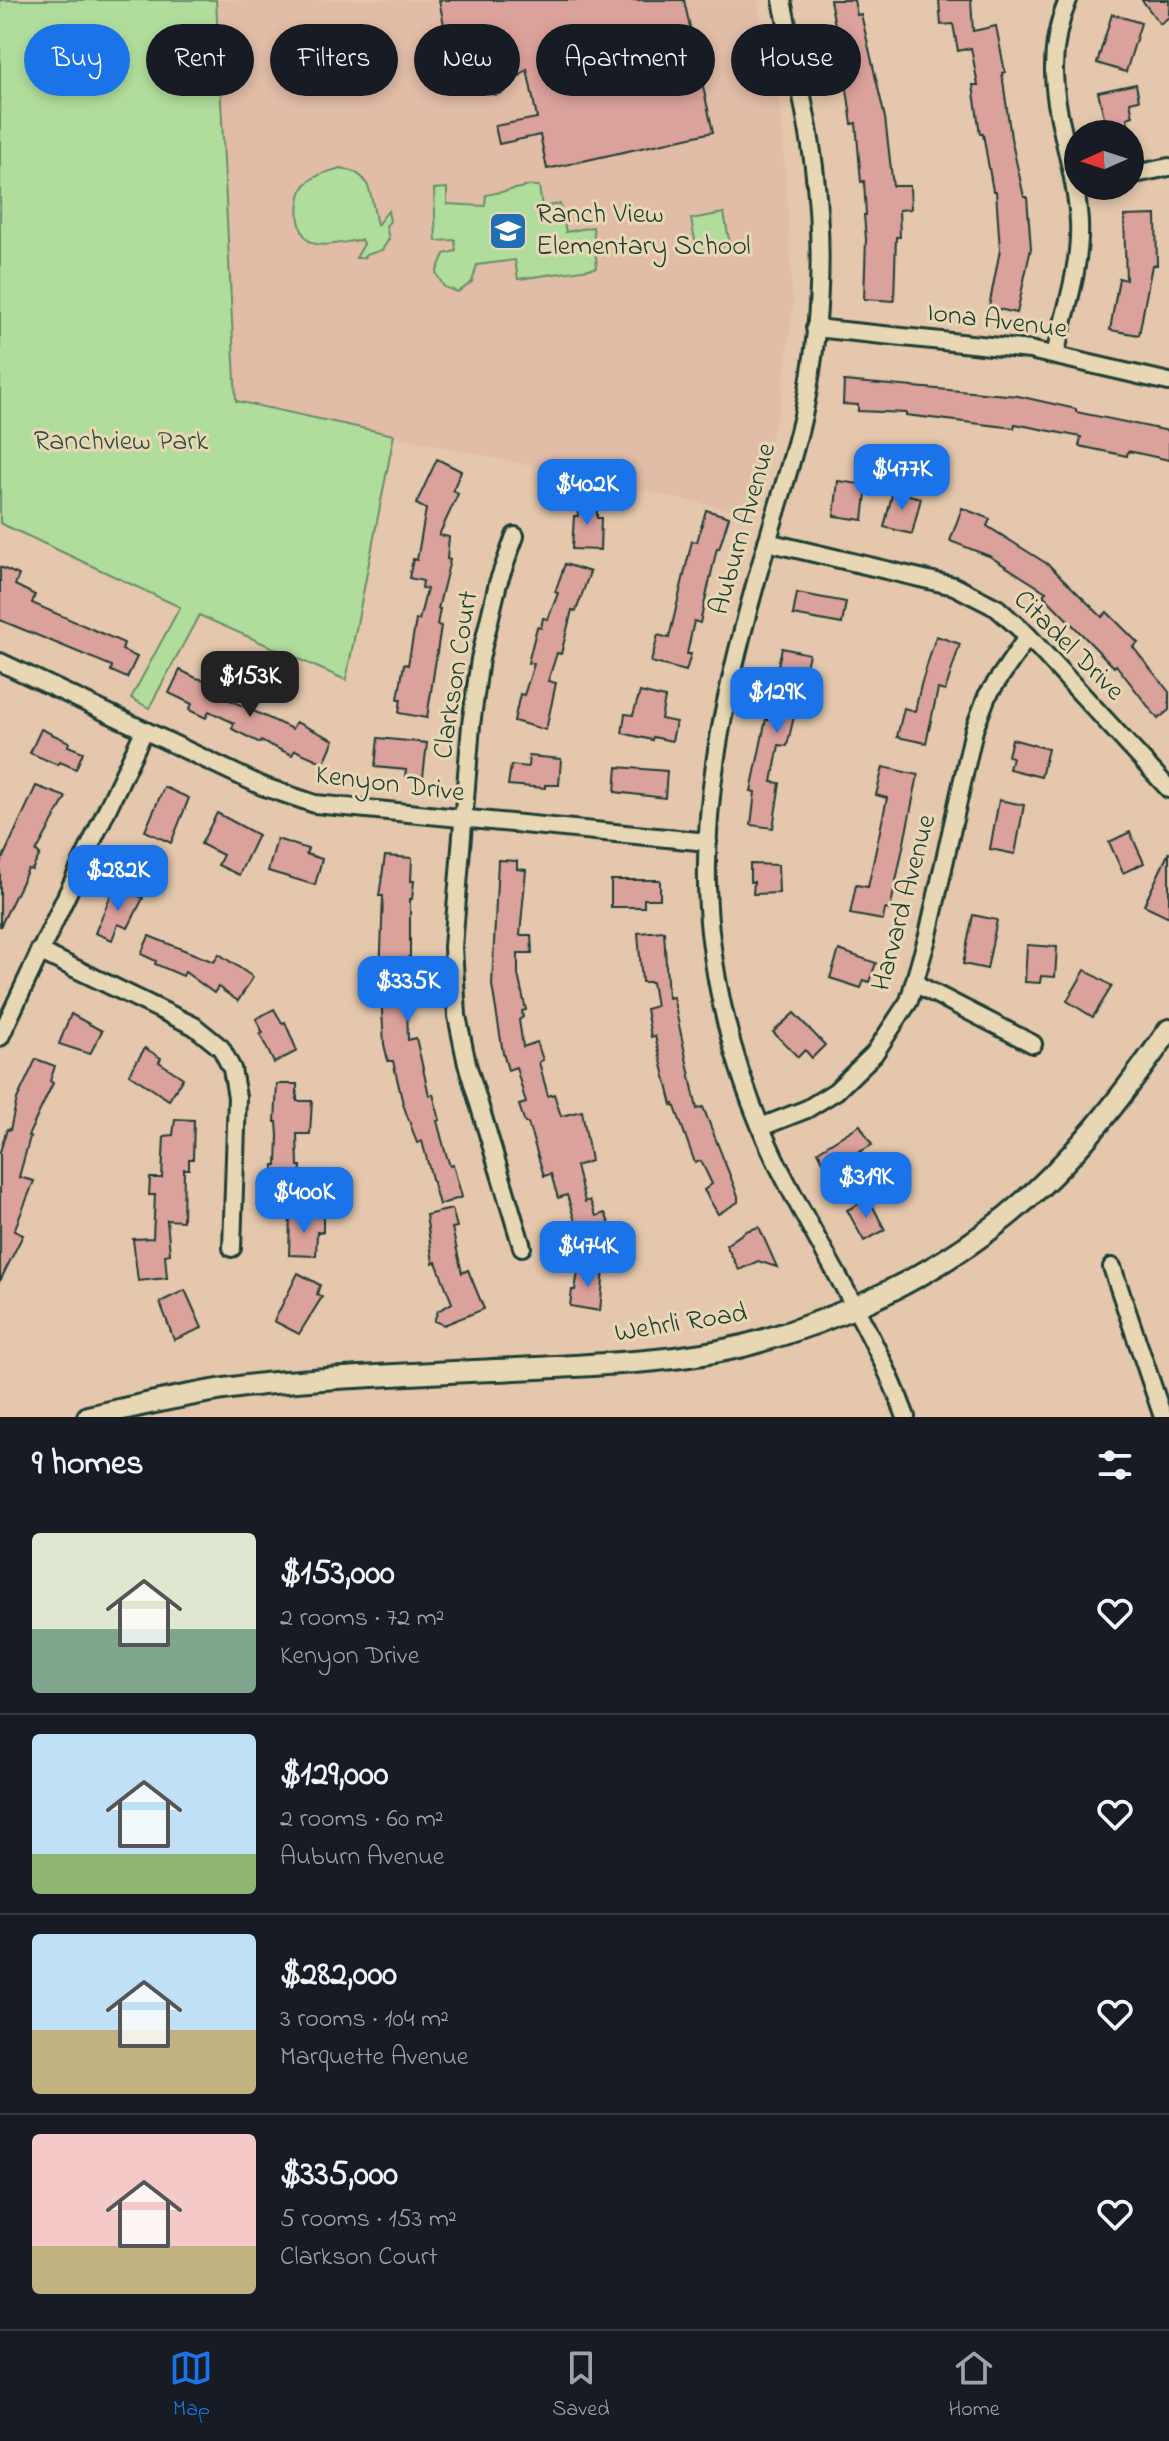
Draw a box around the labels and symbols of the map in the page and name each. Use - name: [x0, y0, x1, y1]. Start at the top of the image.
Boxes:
- north arrow: [1064, 120, 1144, 200]
- place label: Ranch View Elementary School: [536, 195, 751, 268]
- school or university icon: Ranch View Elementary School: [487, 210, 529, 252]
- street label: Iona Avenue: [925, 293, 1070, 351]
- park label: Ranchview Park: [34, 422, 209, 463]
- street label: Auburn Avenue: [700, 438, 788, 620]
- pin: $477K: [846, 444, 958, 512]
- pin: $402K: [531, 459, 643, 527]
- street label: Citadel Drive: [1003, 581, 1134, 712]
- street label: Clarkson Court: [423, 588, 491, 762]
- pin: $153K: [194, 651, 306, 719]
- pin: $129K: [721, 667, 833, 735]
- street label: Kenyon Drive: [313, 756, 467, 815]
- street label: Harvard Avenue: [862, 810, 948, 996]
- pin: $282K: [62, 845, 174, 913]
- pin: $335K: [352, 956, 464, 1024]
- pin: $319K: [810, 1152, 922, 1220]
- pin: $400K: [248, 1167, 360, 1235]
- pin: $474K: [532, 1221, 644, 1289]
- street label: Wehrli Road: [612, 1293, 751, 1355]

